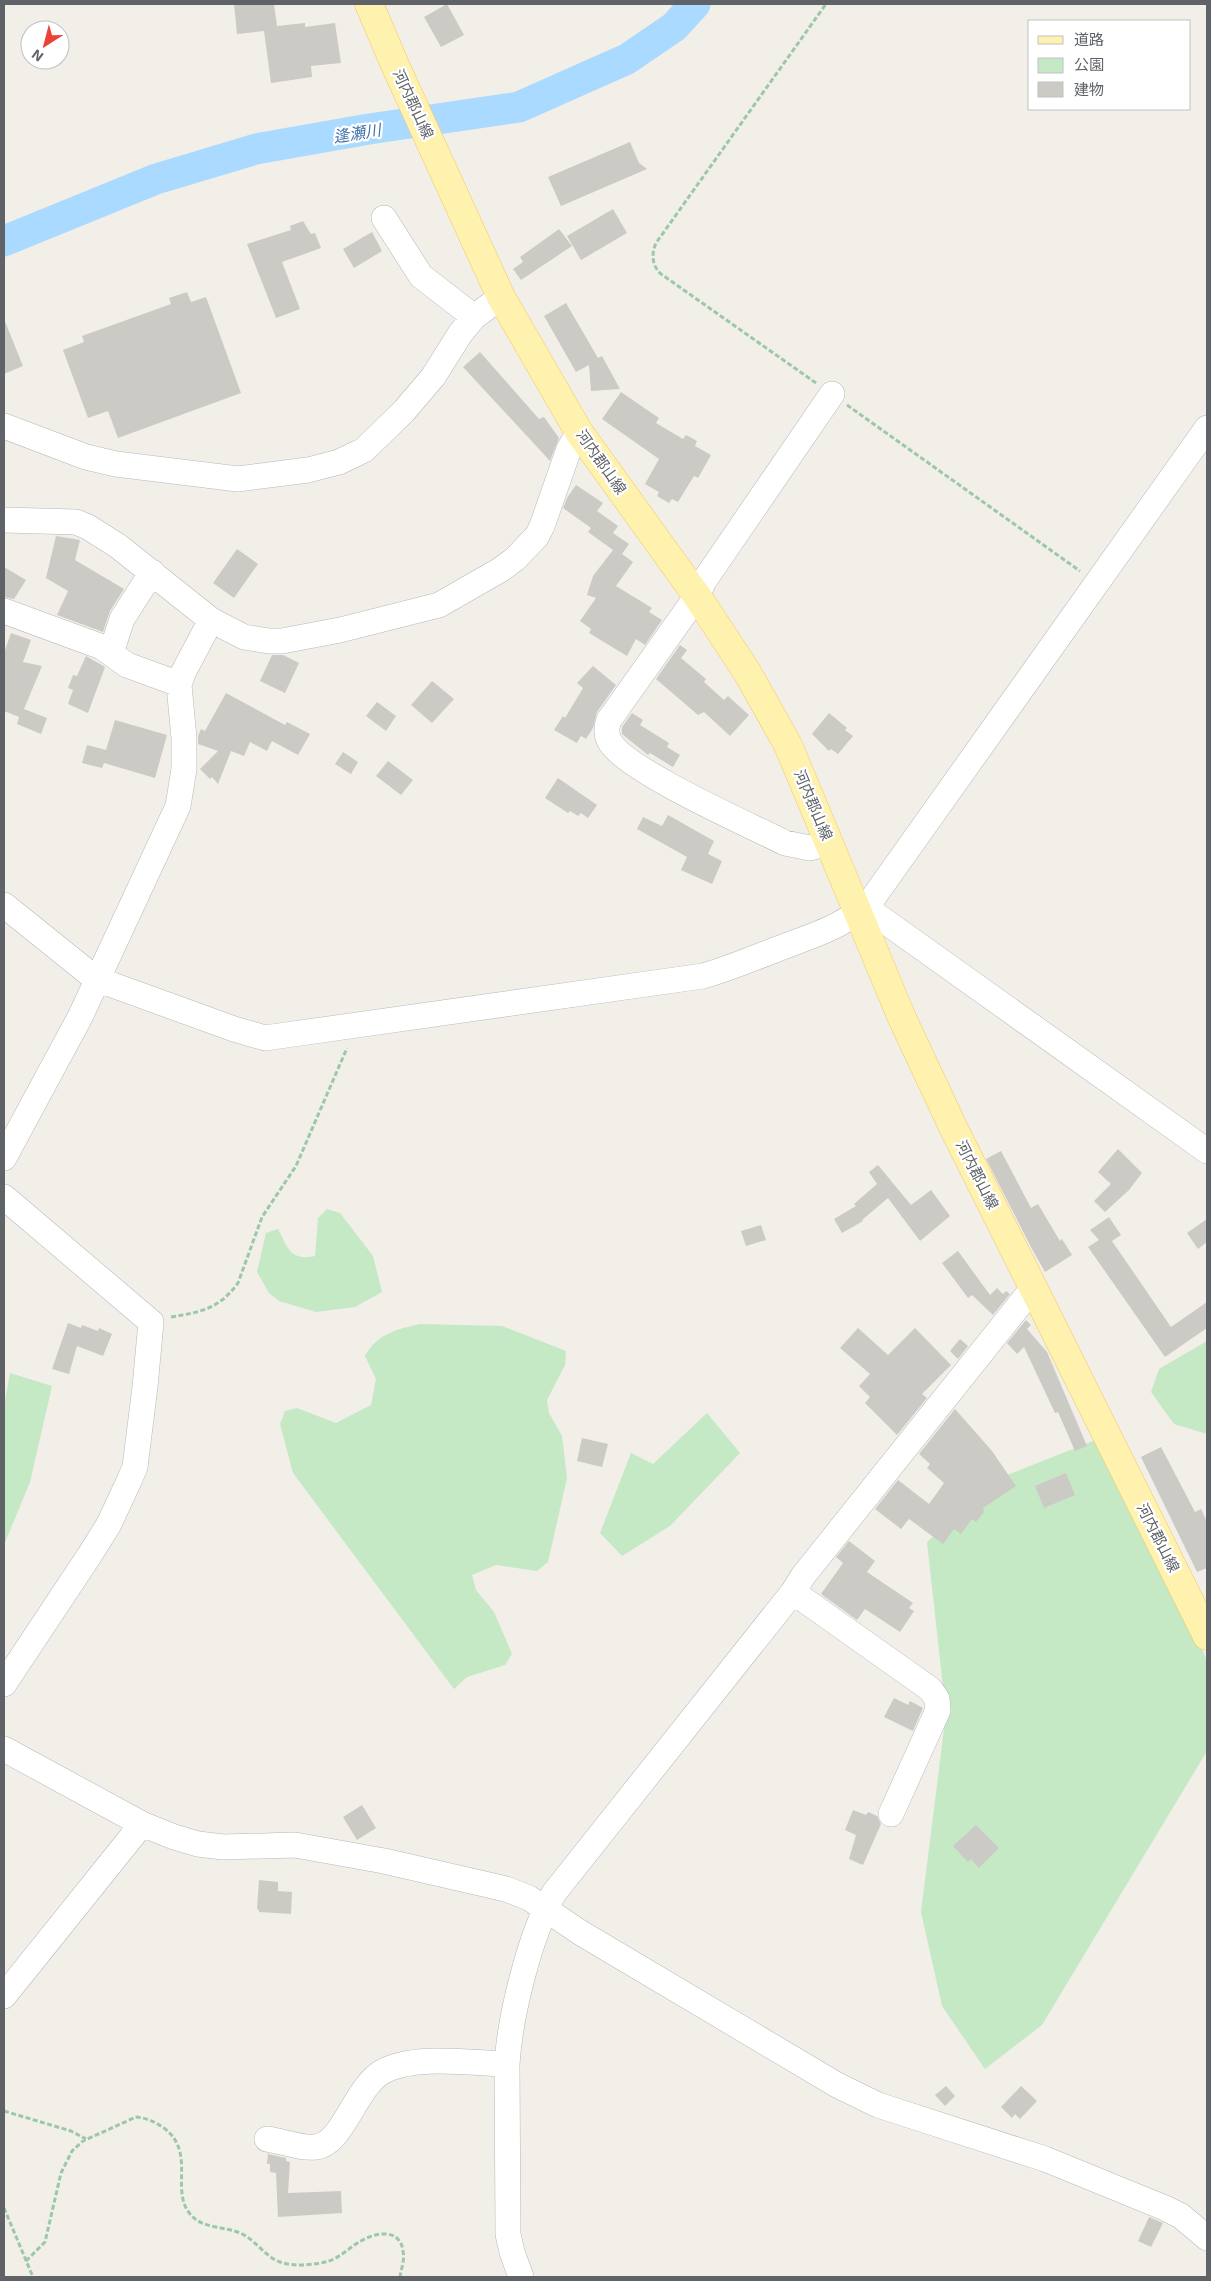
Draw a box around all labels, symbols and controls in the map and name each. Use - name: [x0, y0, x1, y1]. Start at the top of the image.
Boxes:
- north arrow: [20, 20, 70, 70]
- legend: [1028, 20, 1191, 110]
- text: 道路: [1074, 30, 1104, 48]
- text: N: [28, 46, 46, 66]
- text: 公園: [1074, 55, 1104, 73]
- street label: 河内郡山線: [390, 66, 438, 141]
- text: 建物: [1074, 80, 1104, 98]
- water label: 逢瀬川: [332, 119, 384, 146]
- street label: 河内郡山線: [573, 426, 631, 497]
- street label: 河内郡山線: [791, 767, 837, 843]
- street label: 河内郡山線: [953, 1137, 1003, 1212]
- street label: 河内郡山線: [1134, 1500, 1184, 1575]

